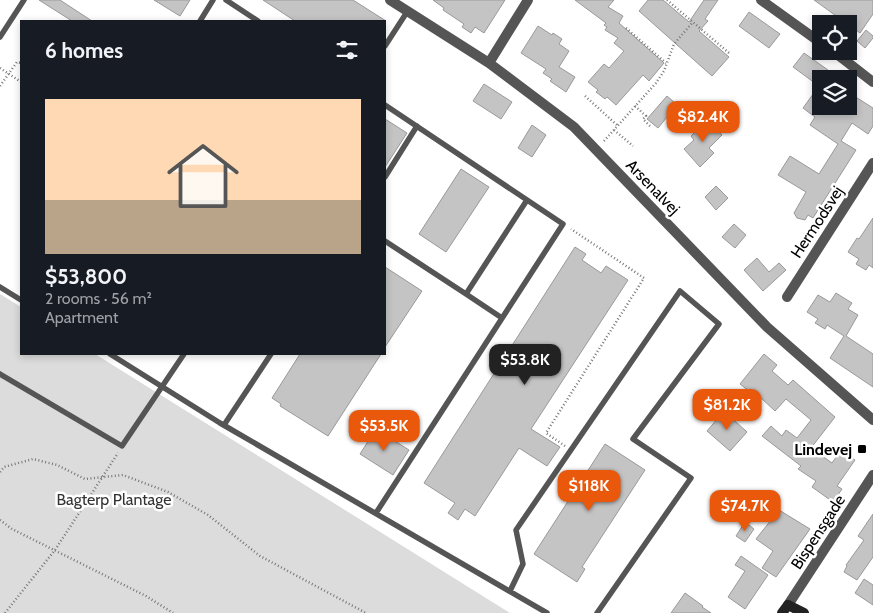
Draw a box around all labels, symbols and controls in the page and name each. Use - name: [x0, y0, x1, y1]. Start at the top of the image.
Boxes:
- map controls: [812, 15, 857, 115]
- button: locate: [812, 15, 857, 60]
- icon: filters: [333, 36, 361, 64]
- text: 6 homes: [45, 38, 123, 63]
- button: layers: [812, 70, 857, 115]
- pin: $82.4K: [662, 100, 744, 143]
- text: $82.4K: [678, 107, 728, 126]
- icon: home: [158, 131, 248, 221]
- street label: Arsenalvej: [622, 155, 684, 219]
- street label: Hermodsvej: [787, 182, 847, 262]
- text: $53,800: [45, 264, 127, 289]
- text: 2 rooms · 56 m²: [45, 289, 152, 308]
- text: Apartment: [45, 308, 118, 327]
- pin: $53.8K: [484, 344, 566, 386]
- text: $53.8K: [500, 350, 550, 369]
- pin: $81.2K: [686, 388, 768, 431]
- text: $81.2K: [704, 395, 750, 414]
- pin: $53.5K: [343, 410, 425, 452]
- text: $53.5K: [360, 416, 408, 435]
- place label: Lindevej: [794, 440, 852, 459]
- marker: Lindevej: [856, 443, 868, 455]
- pin: $118K: [554, 470, 624, 512]
- text: $118K: [569, 476, 609, 495]
- park label: Bagterp Plantage: [57, 490, 171, 509]
- pin: $74.7K: [704, 490, 786, 532]
- street label: Bispensgade: [787, 491, 849, 573]
- text: $74.7K: [721, 496, 769, 515]

